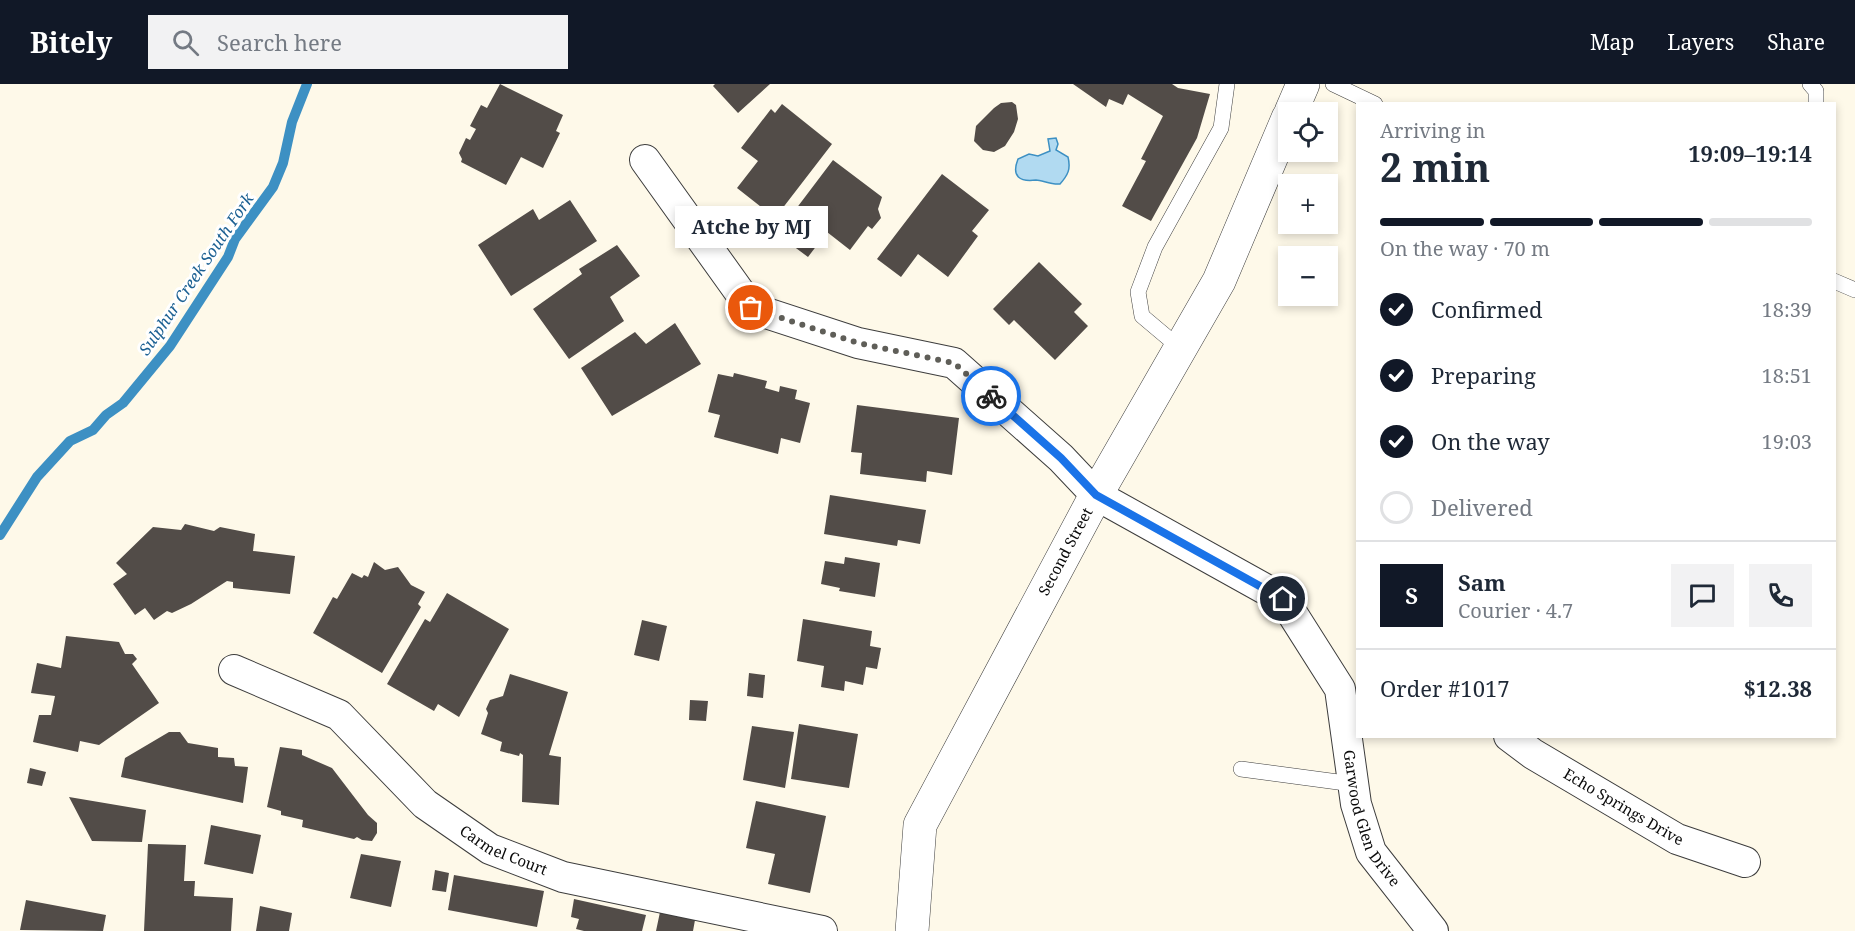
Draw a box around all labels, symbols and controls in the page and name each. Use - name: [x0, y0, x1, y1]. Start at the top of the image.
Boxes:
- search box: [148, 15, 568, 69]
- text: Bitely: [30, 23, 112, 61]
- icon: search: [169, 26, 202, 59]
- text: Search here: [217, 27, 342, 57]
- text: Map: [1590, 28, 1634, 56]
- text: Layers: [1667, 28, 1734, 56]
- text: Share: [1767, 28, 1825, 56]
- map controls: [1278, 102, 1338, 306]
- button: locate: [1278, 102, 1338, 162]
- text: Arriving in: [1380, 117, 1485, 144]
- text: 19:09–19:14: [1688, 138, 1812, 168]
- text: 2 min: [1380, 140, 1490, 193]
- button: +: [1278, 174, 1338, 234]
- water label: Sulphur Creek South Fork: [133, 188, 259, 359]
- callout: Atche by MJ: [674, 206, 828, 248]
- text: Atche by MJ: [692, 213, 812, 240]
- text: On the way · 70 m: [1380, 235, 1550, 262]
- button: −: [1278, 246, 1338, 306]
- pin: [725, 282, 776, 333]
- icon: bag: [734, 291, 767, 324]
- icon: check: [1380, 293, 1413, 326]
- text: Confirmed: [1431, 294, 1542, 324]
- text: 18:39: [1762, 296, 1812, 323]
- icon: check: [1380, 359, 1413, 392]
- text: Preparing: [1431, 360, 1536, 390]
- text: 18:51: [1762, 362, 1812, 389]
- courier: [961, 366, 1021, 426]
- icon: bike: [975, 380, 1008, 413]
- icon: check: [1380, 425, 1413, 458]
- text: On the way: [1431, 426, 1550, 456]
- text: 19:03: [1762, 428, 1812, 455]
- text: Delivered: [1431, 492, 1533, 522]
- street label: Second Street: [1033, 504, 1096, 599]
- button: chat: [1671, 564, 1734, 627]
- button: phone: [1749, 564, 1812, 627]
- text: Sam: [1458, 567, 1506, 597]
- pin: [1257, 573, 1308, 624]
- text: S: [1405, 580, 1418, 610]
- icon: home: [1266, 582, 1299, 615]
- text: Courier · 4.7: [1458, 597, 1573, 624]
- text: Order #1017: [1380, 673, 1510, 703]
- text: $12.38: [1743, 673, 1812, 703]
- street label: Garwood Glen Drive: [1340, 749, 1405, 890]
- street label: Echo Springs Drive: [1560, 763, 1686, 849]
- street label: Carmel Court: [456, 820, 551, 879]

